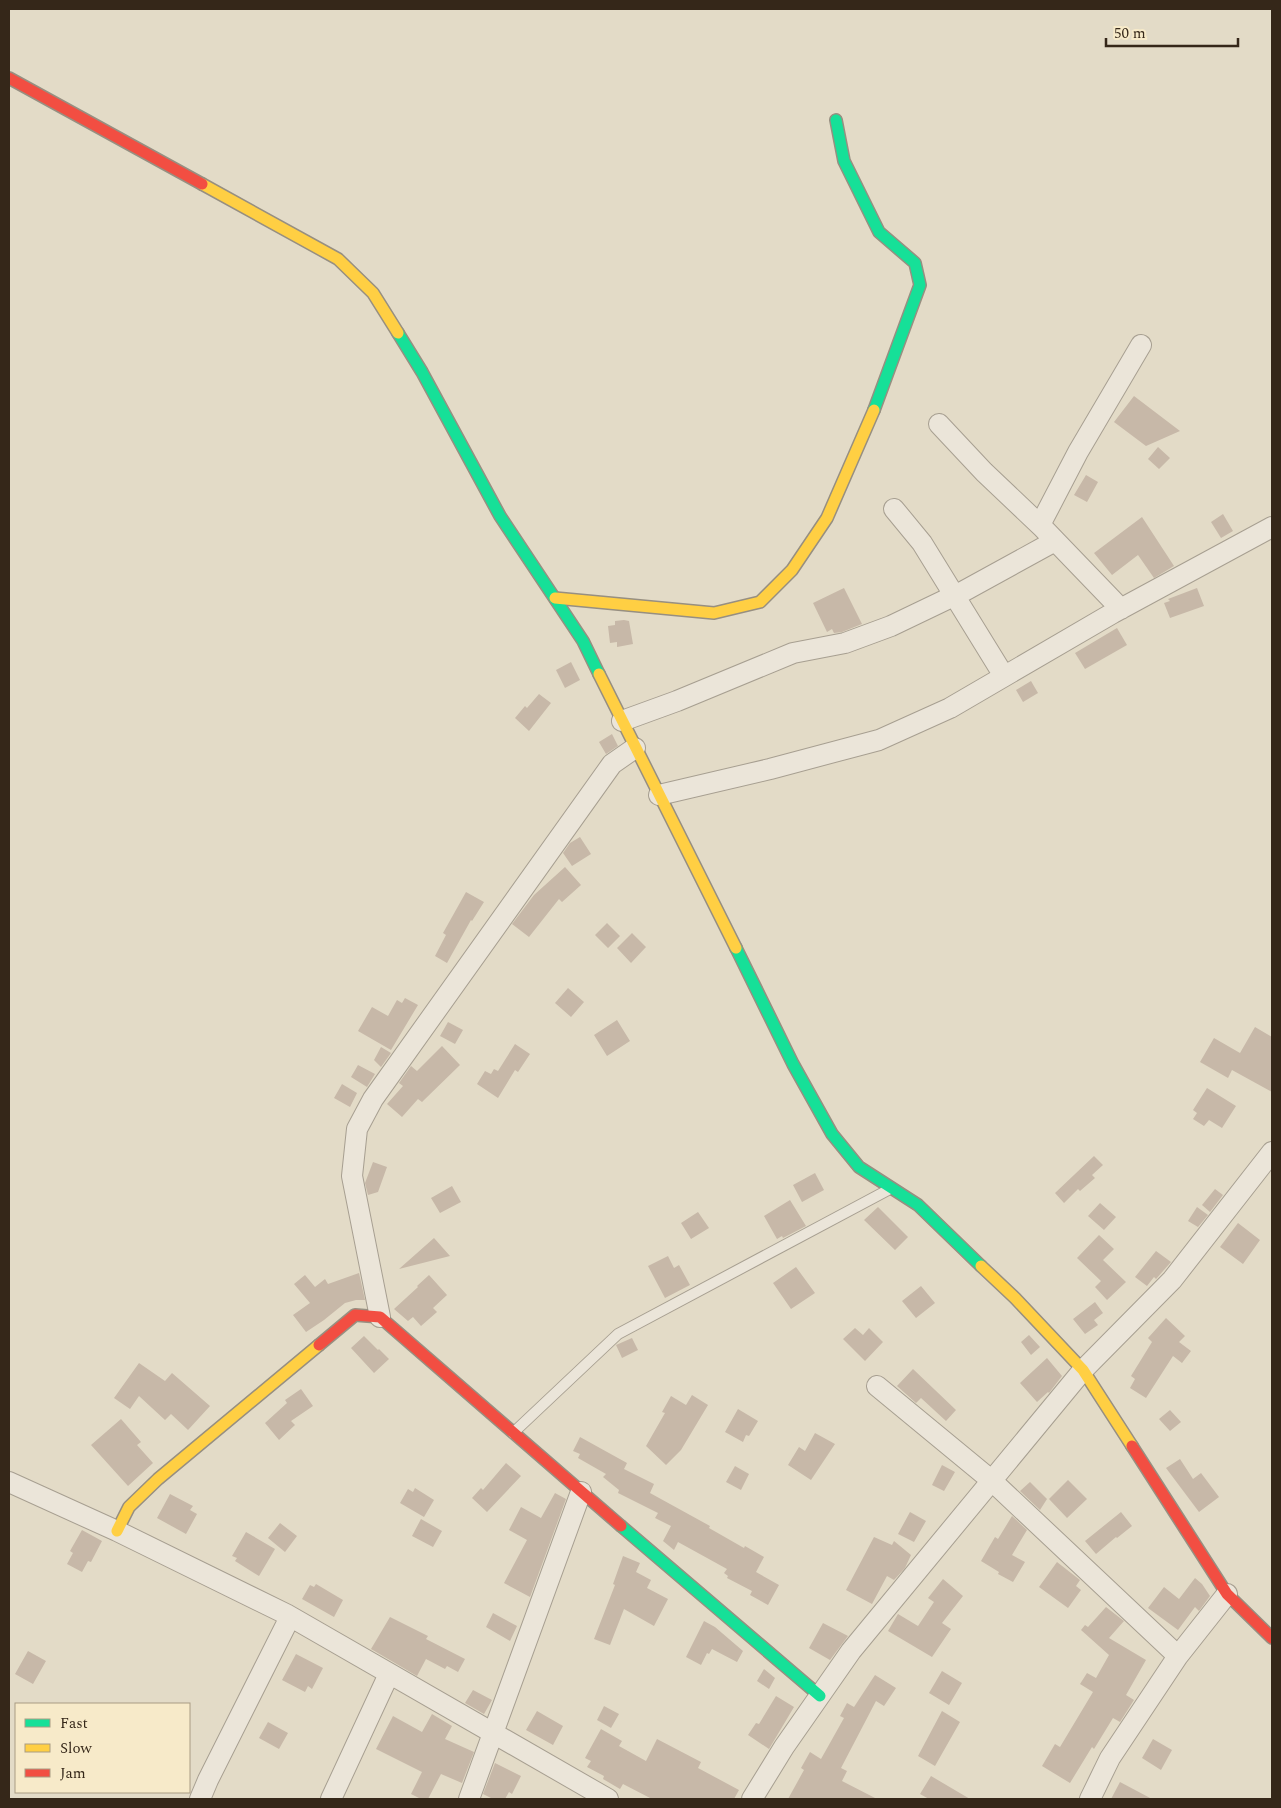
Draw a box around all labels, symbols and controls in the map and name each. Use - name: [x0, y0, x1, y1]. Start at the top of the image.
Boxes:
- scale bar: [1106, 15, 1238, 47]
- text: 50 m: [1114, 22, 1146, 45]
- legend: [15, 1703, 190, 1793]
- text: Fast: [60, 1712, 88, 1735]
- text: Slow: [60, 1737, 92, 1760]
- text: Jam: [60, 1762, 86, 1785]

